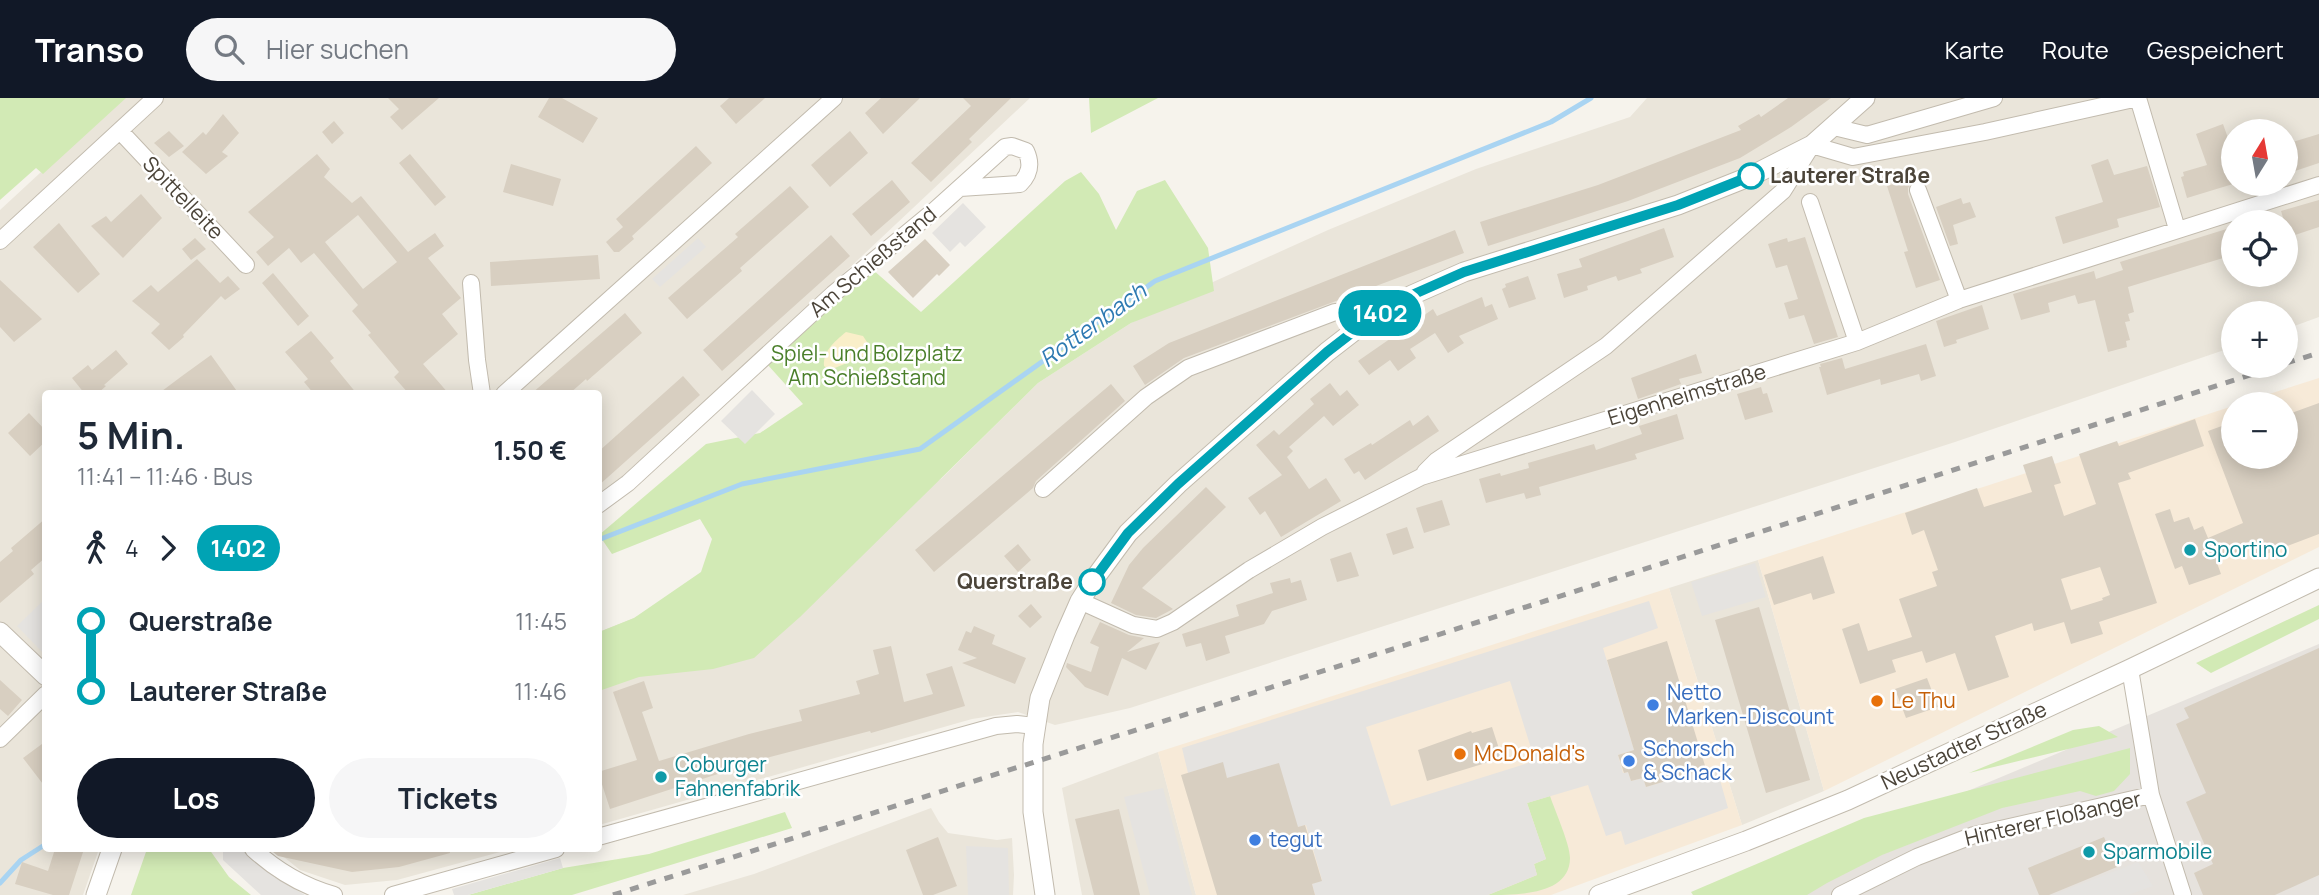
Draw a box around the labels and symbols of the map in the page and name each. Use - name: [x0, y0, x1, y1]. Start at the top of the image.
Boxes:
- north arrow: [2221, 119, 2298, 196]
- street label: Spittelleite: [137, 150, 230, 245]
- place label: Lauterer Straße: [1770, 161, 1930, 189]
- marker: Lauterer Straße: [1738, 163, 1764, 189]
- street label: Am Schießstand: [803, 200, 942, 323]
- water label: Rottenbach: [1033, 274, 1153, 374]
- line badge: 1402: [1331, 290, 1429, 336]
- park label: Spiel- und Bolzplatz Am Schießstand: [771, 339, 963, 391]
- street label: Eigenheimstraße: [1604, 357, 1769, 431]
- place label: Sportino: [2204, 535, 2288, 563]
- marker: Sportino: [2182, 542, 2198, 558]
- place label: Querstraße: [957, 567, 1073, 595]
- marker: Querstraße: [1079, 569, 1105, 595]
- place label: Netto Marken-Discount: [1667, 678, 1834, 730]
- place label: Le Thu: [1891, 686, 1956, 714]
- marker: Le Thu: [1869, 693, 1885, 709]
- street label: Neustadter Straße: [1876, 694, 2051, 796]
- marker: Netto Marken-Discount: [1645, 697, 1661, 713]
- place label: Schorsch & Schack: [1643, 734, 1735, 786]
- place label: McDonald's: [1474, 739, 1585, 767]
- marker: McDonald's: [1452, 746, 1468, 762]
- place label: Coburger Fahnenfabrik: [675, 750, 801, 802]
- marker: Schorsch & Schack: [1621, 753, 1637, 769]
- marker: Coburger Fahnenfabrik: [653, 769, 669, 785]
- street label: Hinterer Floßanger: [1962, 784, 2144, 852]
- place label: tegut: [1269, 825, 1323, 853]
- marker: tegut: [1247, 832, 1263, 848]
- place label: Sparmobile: [2103, 837, 2212, 865]
- marker: Sparmobile: [2081, 844, 2097, 860]

